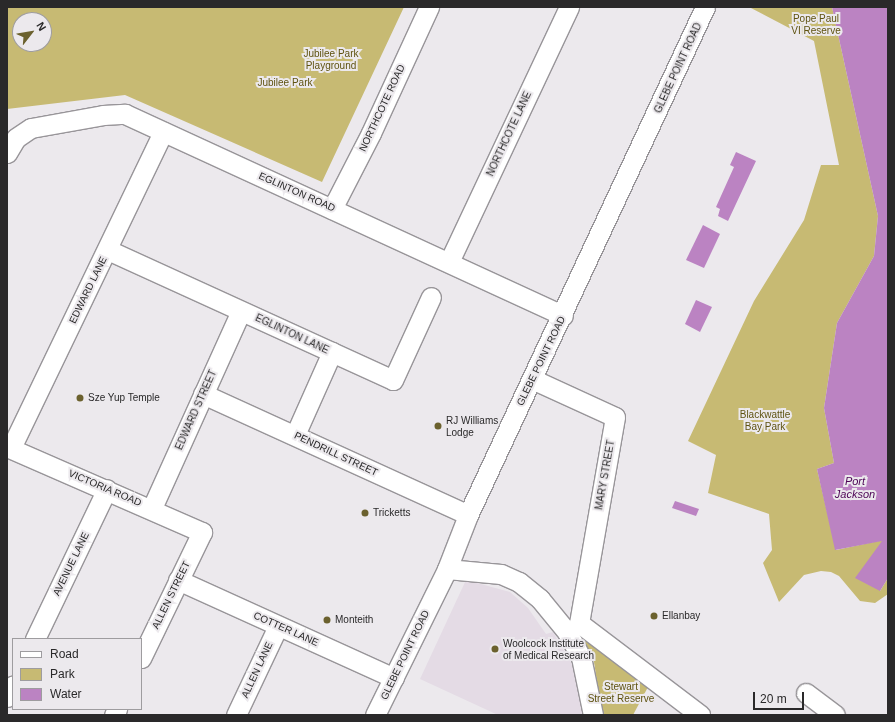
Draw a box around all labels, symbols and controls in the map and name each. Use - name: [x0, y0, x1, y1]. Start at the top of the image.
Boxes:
- north arrow: [12, 12, 52, 52]
- park label: Pope Paul VI Reserve: [791, 12, 841, 36]
- text: N: [34, 20, 49, 33]
- street label: GLEBE POINT ROAD: [652, 21, 704, 115]
- park label: Jubilee Park Playground: [303, 47, 359, 70]
- street label: NORTHCOTE ROAD: [357, 62, 407, 154]
- park label: Jubilee Park: [257, 77, 313, 89]
- street label: NORTHCOTE LANE: [484, 90, 534, 178]
- street label: EGLINTON ROAD: [257, 170, 337, 214]
- street label: EDWARD LANE: [67, 255, 109, 325]
- street label: EGLINTON LANE: [253, 312, 331, 356]
- street label: GLEBE POINT ROAD: [514, 314, 568, 408]
- street label: EDWARD STREET: [173, 368, 219, 452]
- place label: Sze Yup Temple: [88, 392, 160, 404]
- marker: Sze Yup Temple: [75, 393, 85, 403]
- park label: Blackwattle Bay Park: [740, 408, 790, 432]
- place label: RJ Williams Lodge: [446, 414, 498, 438]
- marker: RJ Williams Lodge: [433, 421, 443, 431]
- street label: PENDRILL STREET: [292, 429, 380, 479]
- street label: MARY STREET: [593, 439, 617, 511]
- street label: VICTORIA ROAD: [66, 467, 144, 509]
- water label: Port Jackson: [835, 475, 875, 501]
- place label: Tricketts: [373, 507, 410, 519]
- marker: Tricketts: [360, 508, 370, 518]
- street label: AVENUE LANE: [50, 530, 92, 598]
- street label: ALLEN STREET: [149, 559, 193, 631]
- street label: GLEBE POINT ROAD: [378, 608, 432, 702]
- street label: COTTER LANE: [252, 609, 320, 649]
- place label: Ellanbay: [662, 610, 700, 622]
- marker: Ellanbay: [649, 611, 659, 621]
- place label: Monteith: [335, 614, 373, 626]
- marker: Monteith: [322, 615, 332, 625]
- place label: Woolcock Institute of Medical Research: [503, 637, 594, 660]
- legend: [12, 638, 142, 710]
- street label: ALLEN LANE: [239, 640, 275, 700]
- marker: Woolcock Institute of Medical Research: [490, 644, 500, 654]
- text: Road: [50, 647, 79, 661]
- text: Park: [50, 667, 75, 681]
- park label: Stewart Street Reserve: [588, 680, 654, 704]
- scale bar: [755, 684, 806, 710]
- text: Water: [50, 687, 82, 701]
- text: 20 m: [760, 692, 787, 706]

